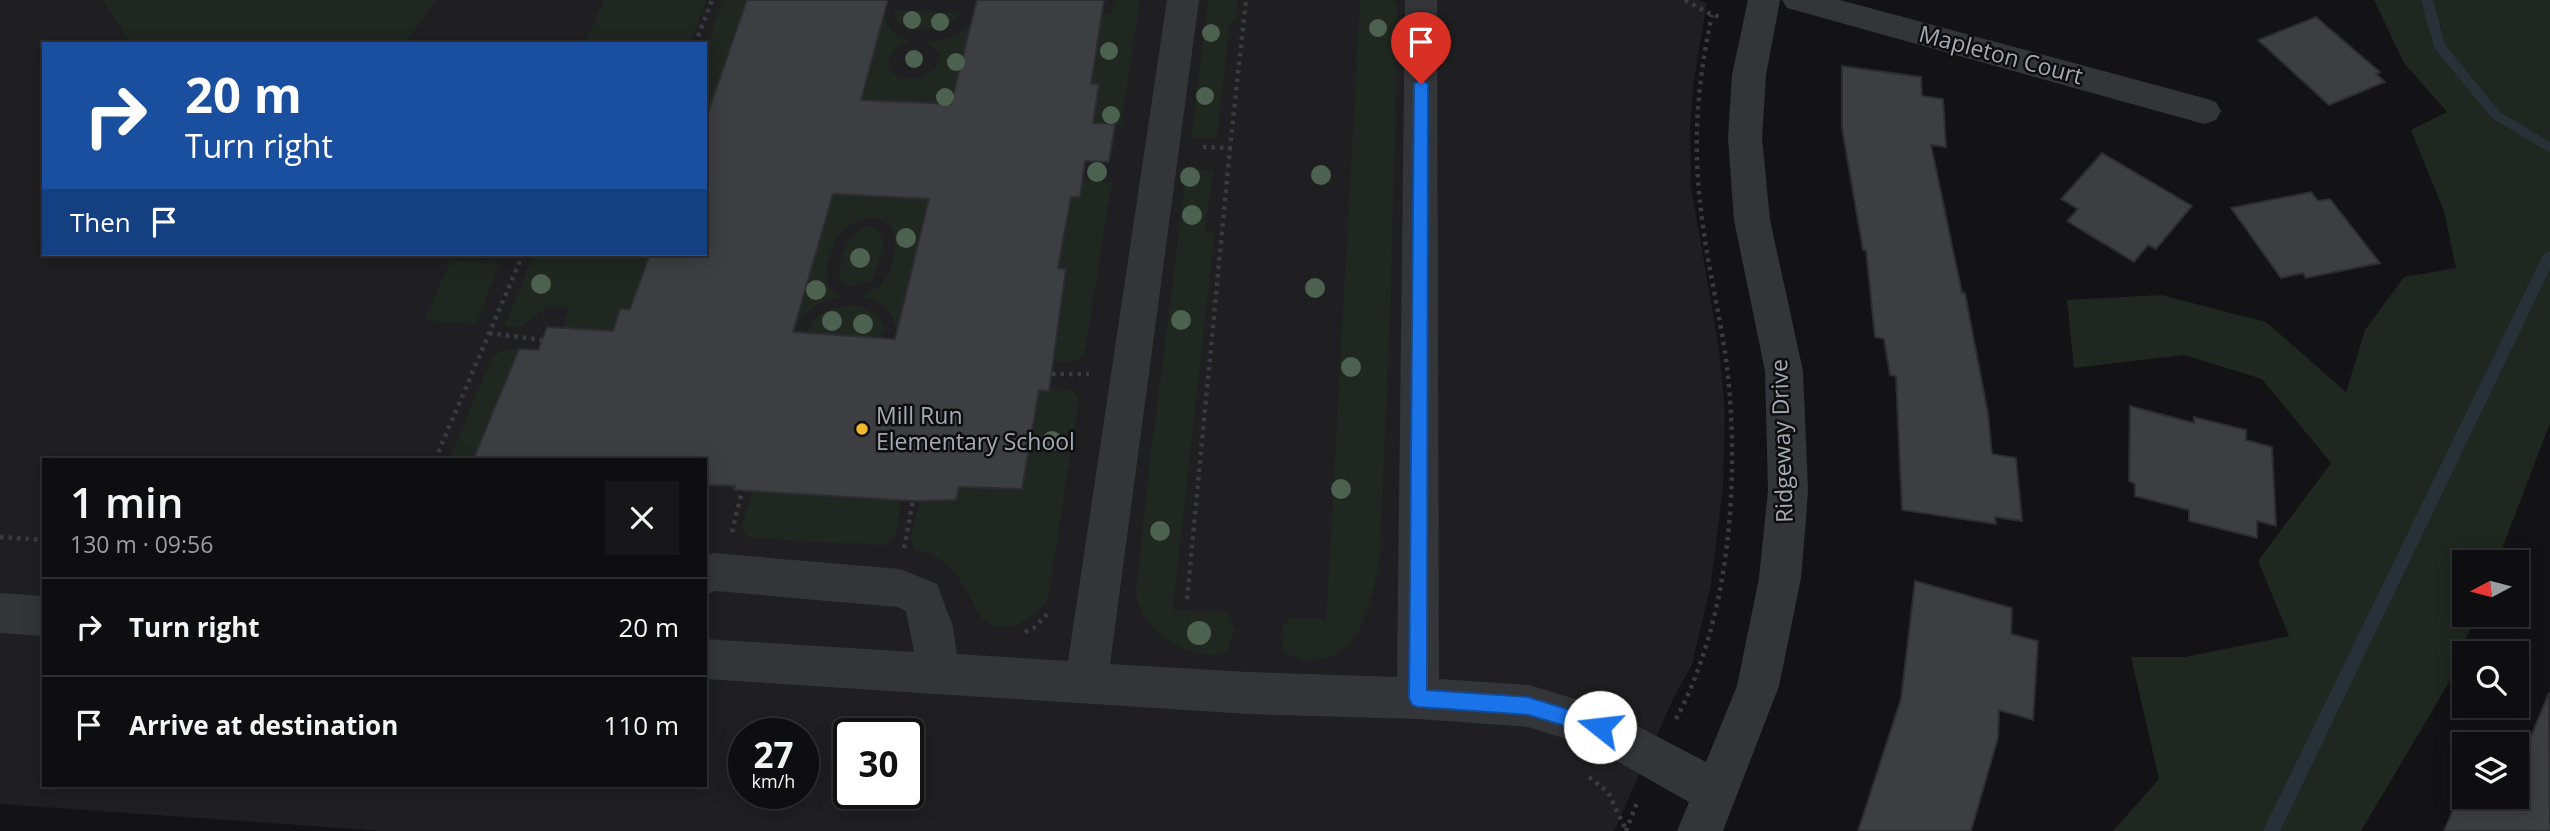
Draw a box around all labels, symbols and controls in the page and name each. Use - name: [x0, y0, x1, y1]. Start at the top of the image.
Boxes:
- pin: [1391, 12.0, 1451, 84]
- street label: Mapleton Court: [1916, 17, 2087, 91]
- icon: arrive: [1402, 23, 1440, 61]
- text: 20 m: [185, 61, 302, 127]
- icon: right: [70, 70, 161, 161]
- text: Turn right: [185, 124, 333, 167]
- icon: arrive: [145, 203, 183, 241]
- text: Then: [70, 204, 131, 240]
- street label: Ridgeway Drive: [1762, 359, 1800, 523]
- place label: Mill Run Elementary School: [876, 399, 1075, 457]
- marker: Mill Run Elementary School: [854, 421, 870, 437]
- text: 1 min: [70, 473, 183, 530]
- button: close: [605, 481, 679, 555]
- text: 130 m · 09:56: [70, 528, 213, 560]
- north arrow: [2452, 550, 2529, 626]
- map controls: [2452, 550, 2529, 809]
- icon: right: [70, 608, 108, 646]
- text: Turn right: [129, 609, 260, 645]
- text: 20 m: [618, 609, 679, 645]
- button: search: [2452, 641, 2529, 718]
- position arrow: [1563, 690, 1637, 764]
- icon: arrive: [70, 706, 108, 744]
- text: Arrive at destination: [129, 707, 398, 743]
- text: 110 m: [604, 707, 679, 743]
- speed limit sign: 30: [833, 718, 924, 809]
- text: 27: [753, 731, 794, 778]
- button: layers: [2452, 732, 2529, 809]
- text: km/h: [752, 769, 795, 793]

